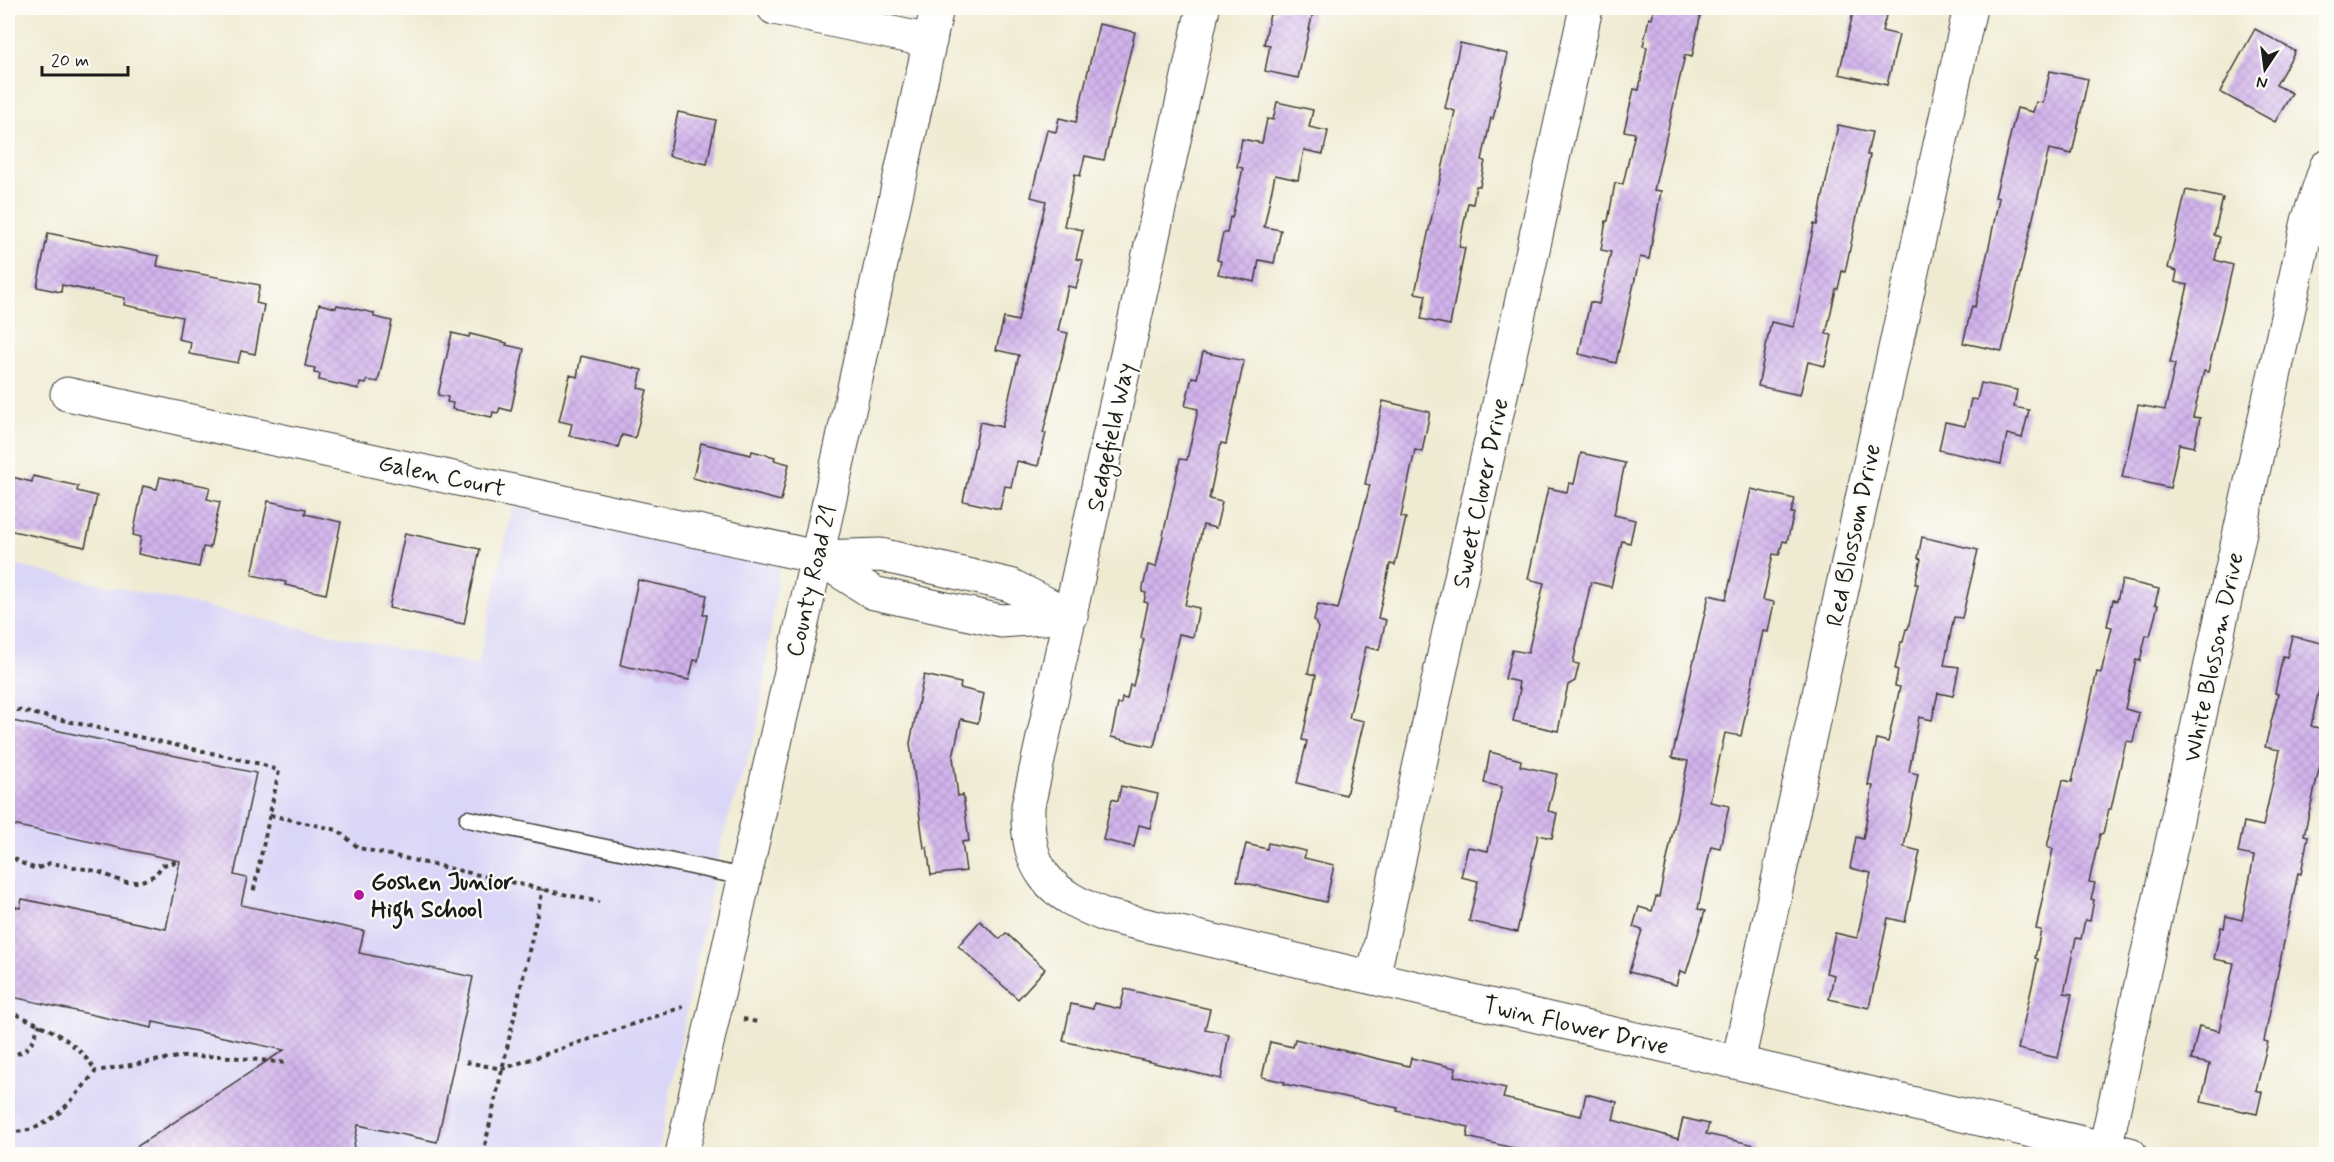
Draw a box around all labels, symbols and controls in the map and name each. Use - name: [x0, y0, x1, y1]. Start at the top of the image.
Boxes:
- scale bar: [42, 39, 128, 77]
- north arrow: [2235, 39, 2295, 99]
- text: 20 m: [51, 49, 89, 73]
- text: N: [2254, 71, 2270, 94]
- street label: Sedgefield Way: [1081, 360, 1144, 515]
- street label: Sweet Clover Drive: [1446, 395, 1517, 591]
- street label: Red Blossom Drive: [1820, 441, 1889, 630]
- street label: Galen Court: [375, 448, 508, 505]
- street label: County Road 21: [780, 502, 845, 660]
- street label: White Blossom Drive: [2177, 550, 2252, 765]
- place label: Goshen Junior High School: [371, 867, 514, 929]
- marker: Goshen Junior High School: [352, 888, 366, 902]
- street label: Twin Flower Drive: [1480, 990, 1672, 1063]

